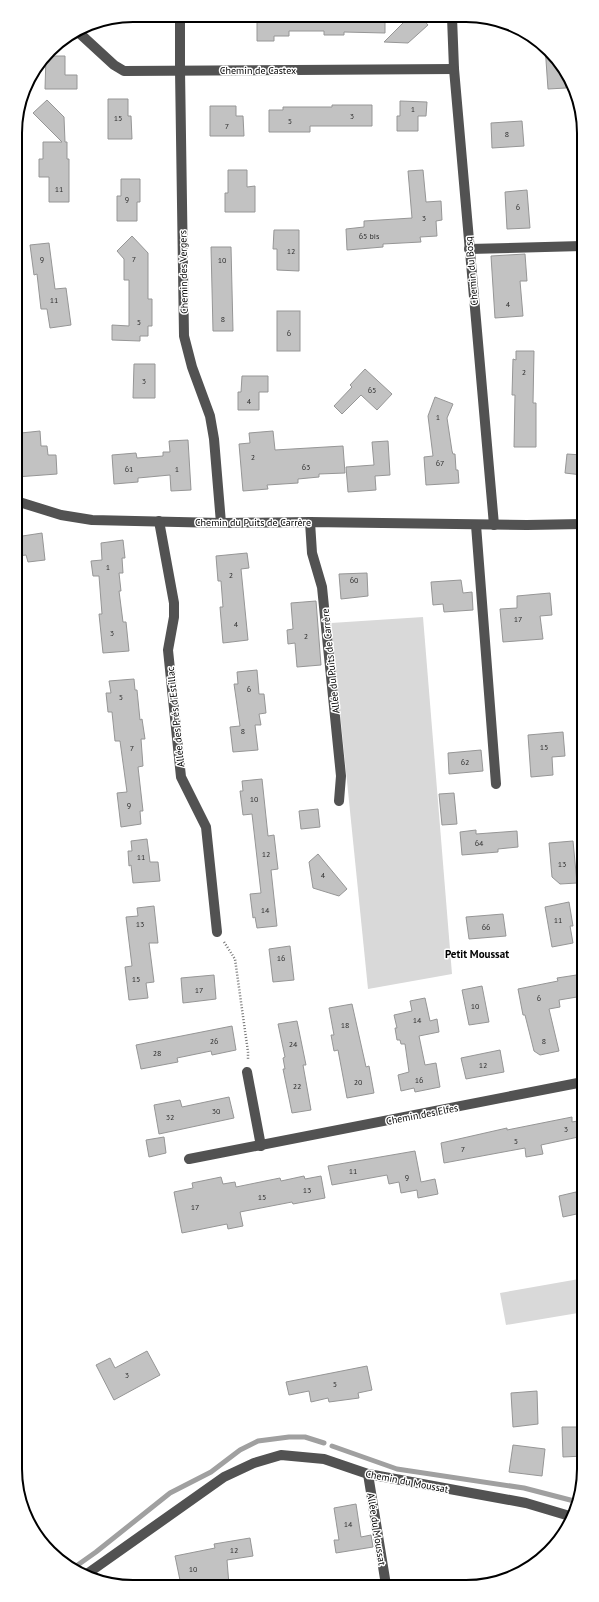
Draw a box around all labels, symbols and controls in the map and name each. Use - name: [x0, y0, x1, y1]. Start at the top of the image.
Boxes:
- street label: Chemin de Castex: [220, 64, 296, 77]
- house number: 1: [411, 104, 415, 114]
- house number: 3: [350, 111, 354, 121]
- house number: 15: [114, 113, 122, 123]
- house number: 5: [288, 116, 292, 126]
- house number: 7: [225, 121, 229, 131]
- house number: 8: [505, 129, 509, 139]
- house number: 11: [55, 184, 63, 194]
- house number: 9: [125, 194, 129, 204]
- house number: 6: [516, 202, 520, 212]
- house number: 3: [422, 213, 426, 223]
- street label: Chemin des Vergers: [176, 230, 191, 314]
- house number: 65 bis: [359, 231, 380, 241]
- street label: Chemin du Bosq: [462, 236, 481, 306]
- house number: 12: [287, 246, 295, 256]
- house number: 9: [40, 254, 44, 264]
- house number: 7: [132, 254, 136, 264]
- house number: 10: [218, 255, 227, 265]
- house number: 11: [50, 295, 58, 305]
- house number: 4: [506, 299, 511, 309]
- house number: 8: [221, 314, 225, 324]
- house number: 5: [137, 317, 141, 327]
- house number: 6: [287, 328, 291, 338]
- house number: 2: [522, 367, 526, 377]
- house number: 3: [142, 376, 146, 386]
- house number: 65: [368, 385, 376, 395]
- house number: 4: [247, 396, 252, 406]
- house number: 1: [436, 412, 440, 422]
- house number: 2: [251, 452, 255, 462]
- house number: 67: [436, 458, 444, 468]
- house number: 63: [302, 462, 310, 472]
- house number: 61: [125, 464, 133, 474]
- house number: 1: [175, 464, 179, 474]
- street label: Chemin du Puits de Carrère: [195, 516, 311, 529]
- house number: 1: [106, 562, 110, 572]
- house number: 2: [229, 570, 233, 580]
- house number: 60: [350, 575, 359, 585]
- street label: Allée du Puits de Carrère: [319, 608, 342, 714]
- house number: 17: [514, 614, 522, 624]
- house number: 4: [234, 619, 239, 629]
- house number: 3: [110, 628, 114, 638]
- house number: 2: [304, 631, 308, 641]
- street label: Allée des Prés d'Estillac: [164, 666, 187, 768]
- house number: 6: [247, 684, 251, 694]
- house number: 5: [119, 692, 123, 702]
- house number: 8: [241, 726, 245, 736]
- house number: 15: [540, 742, 548, 752]
- house number: 7: [130, 743, 134, 753]
- house number: 62: [461, 757, 469, 767]
- house number: 10: [250, 794, 259, 804]
- house number: 9: [127, 800, 131, 810]
- house number: 64: [475, 838, 484, 848]
- house number: 12: [262, 849, 270, 859]
- house number: 11: [137, 852, 145, 862]
- house number: 13: [558, 859, 566, 869]
- house number: 4: [321, 870, 326, 880]
- house number: 14: [261, 905, 270, 915]
- house number: 11: [554, 915, 562, 925]
- house number: 13: [136, 919, 144, 929]
- house number: 66: [482, 922, 490, 932]
- district label: Petit Moussat: [445, 947, 509, 961]
- house number: 16: [277, 953, 285, 963]
- house number: 15: [132, 974, 140, 984]
- house number: 17: [195, 985, 203, 995]
- house number: 6: [537, 993, 541, 1003]
- house number: 10: [471, 1001, 480, 1011]
- house number: 14: [413, 1015, 422, 1025]
- house number: 18: [341, 1020, 349, 1030]
- house number: 26: [210, 1036, 218, 1046]
- house number: 8: [542, 1036, 546, 1046]
- house number: 24: [289, 1039, 298, 1049]
- house number: 28: [153, 1048, 161, 1058]
- house number: 12: [479, 1060, 487, 1070]
- house number: 16: [415, 1075, 423, 1085]
- house number: 20: [354, 1077, 363, 1087]
- house number: 22: [293, 1081, 301, 1091]
- street label: Chemin des Elfes: [385, 1101, 459, 1128]
- house number: 30: [212, 1106, 221, 1116]
- house number: 32: [166, 1112, 174, 1122]
- house number: 3: [564, 1124, 568, 1134]
- house number: 5: [514, 1136, 518, 1146]
- house number: 7: [461, 1144, 465, 1154]
- house number: 11: [349, 1166, 357, 1176]
- house number: 9: [405, 1172, 409, 1182]
- house number: 13: [303, 1185, 311, 1195]
- house number: 15: [258, 1192, 266, 1202]
- house number: 17: [191, 1202, 199, 1212]
- house number: 3: [125, 1370, 129, 1380]
- house number: 5: [333, 1379, 337, 1389]
- street label: Chemin du Moussat: [364, 1467, 450, 1496]
- street label: Allée du Moussat: [364, 1492, 389, 1567]
- house number: 14: [344, 1519, 353, 1529]
- house number: 12: [230, 1545, 238, 1555]
- house number: 10: [189, 1564, 198, 1574]

